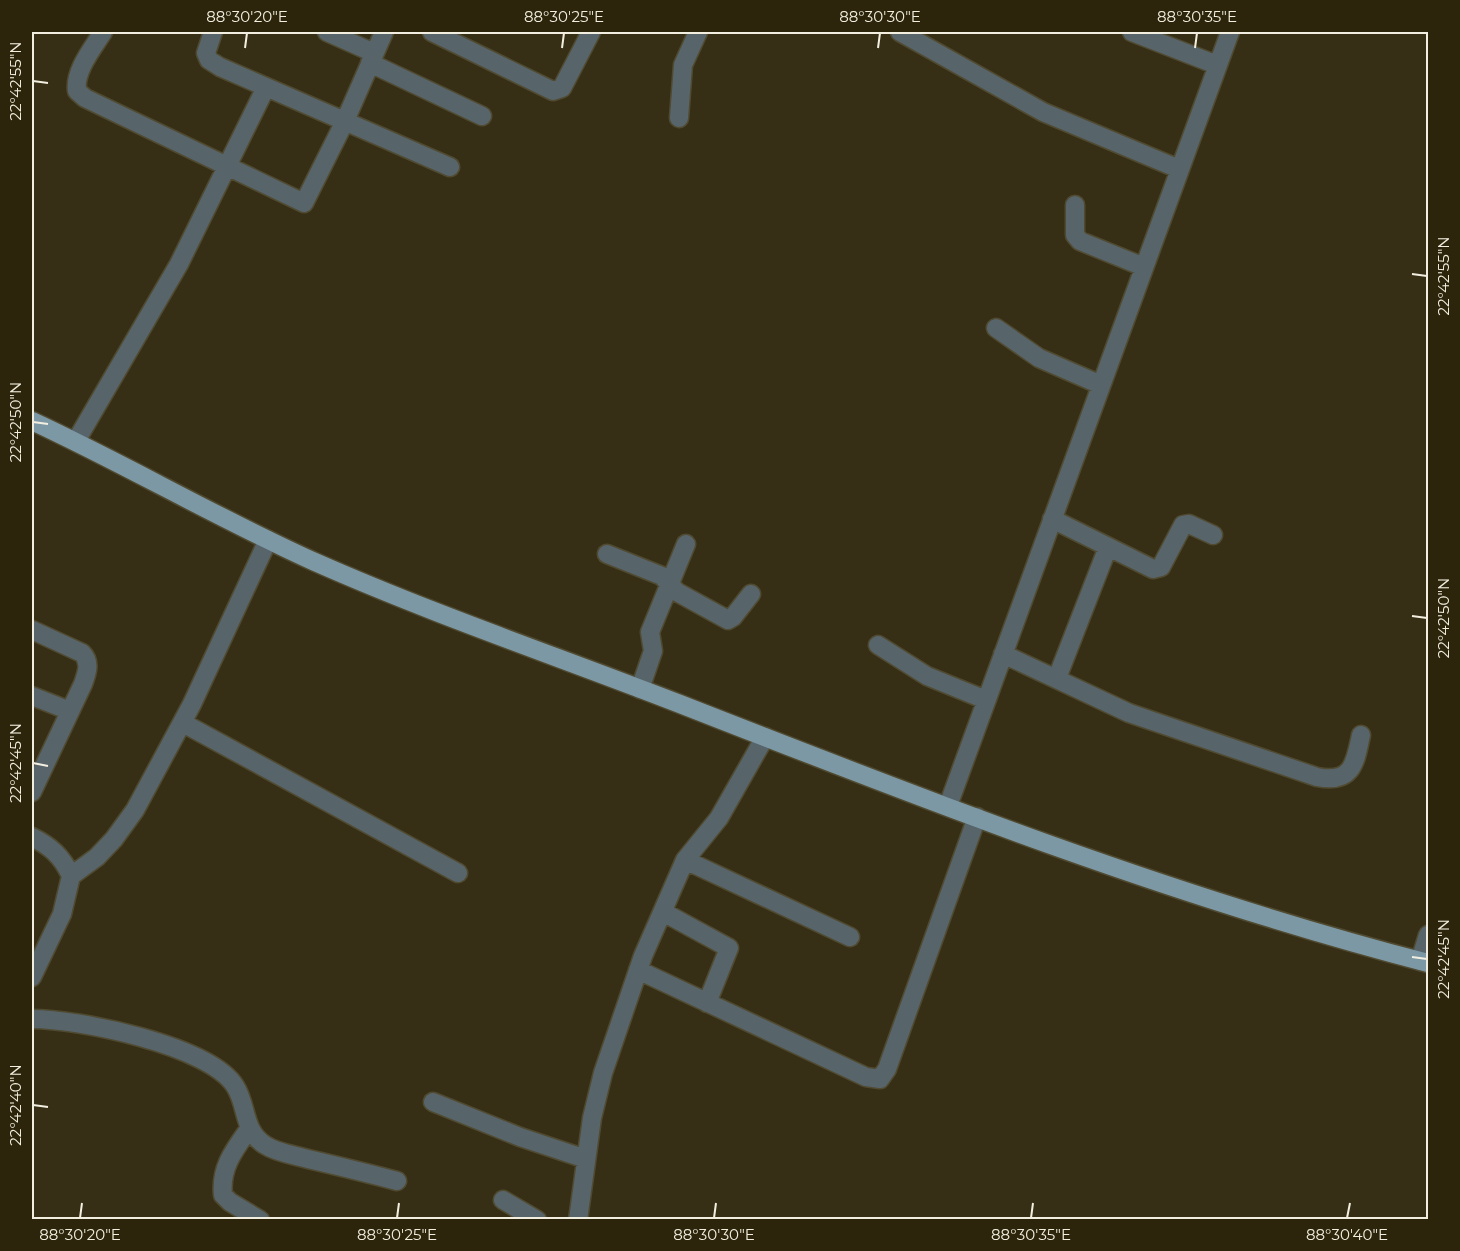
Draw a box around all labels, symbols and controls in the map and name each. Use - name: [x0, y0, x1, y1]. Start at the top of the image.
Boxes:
- text: 88°30'20"E: [206, 7, 288, 26]
- text: 88°30'25"E: [524, 7, 604, 26]
- text: 88°30'30"E: [839, 7, 921, 26]
- text: 88°30'35"E: [1157, 7, 1237, 26]
- text: 22°42'55"N: [6, 42, 25, 120]
- text: 22°42'55"N: [1434, 237, 1453, 315]
- text: 22°42'50"N: [6, 382, 25, 462]
- text: 22°42'50"N: [1434, 578, 1453, 658]
- text: 22°42'45"N: [6, 723, 25, 803]
- text: 22°42'45"N: [1434, 919, 1453, 999]
- text: 22°42'40"N: [6, 1064, 25, 1146]
- text: 88°30'20"E: [39, 1225, 121, 1244]
- text: 88°30'25"E: [357, 1225, 437, 1244]
- text: 88°30'30"E: [673, 1225, 755, 1244]
- text: 88°30'35"E: [991, 1225, 1071, 1244]
- text: 88°30'40"E: [1306, 1225, 1388, 1244]

